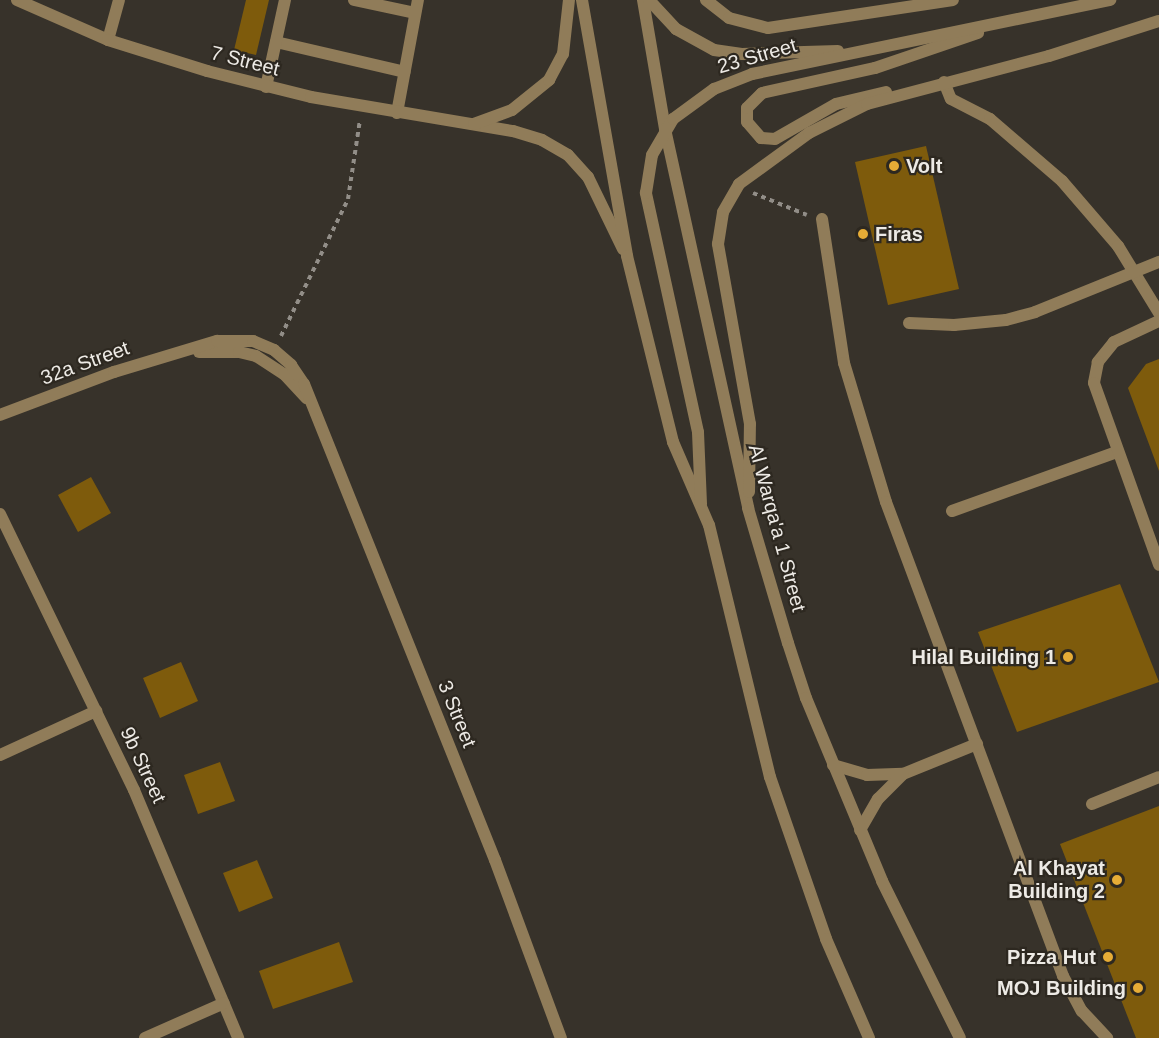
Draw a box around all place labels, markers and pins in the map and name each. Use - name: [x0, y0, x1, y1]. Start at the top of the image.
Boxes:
- place label: Volt: [906, 154, 942, 178]
- marker: Volt: [887, 159, 901, 173]
- place label: Firas: [875, 222, 923, 246]
- marker: Firas: [856, 227, 870, 241]
- place label: Hilal Building 1: [912, 645, 1056, 669]
- marker: Hilal Building 1: [1061, 650, 1075, 664]
- place label: Al Khayat Building 2: [1008, 856, 1105, 903]
- marker: Al Khayat Building 2: [1110, 873, 1124, 887]
- place label: Pizza Hut: [1007, 945, 1096, 969]
- marker: Pizza Hut: [1101, 950, 1115, 964]
- place label: MOJ Building: [997, 976, 1126, 1000]
- marker: MOJ Building: [1131, 981, 1145, 995]

